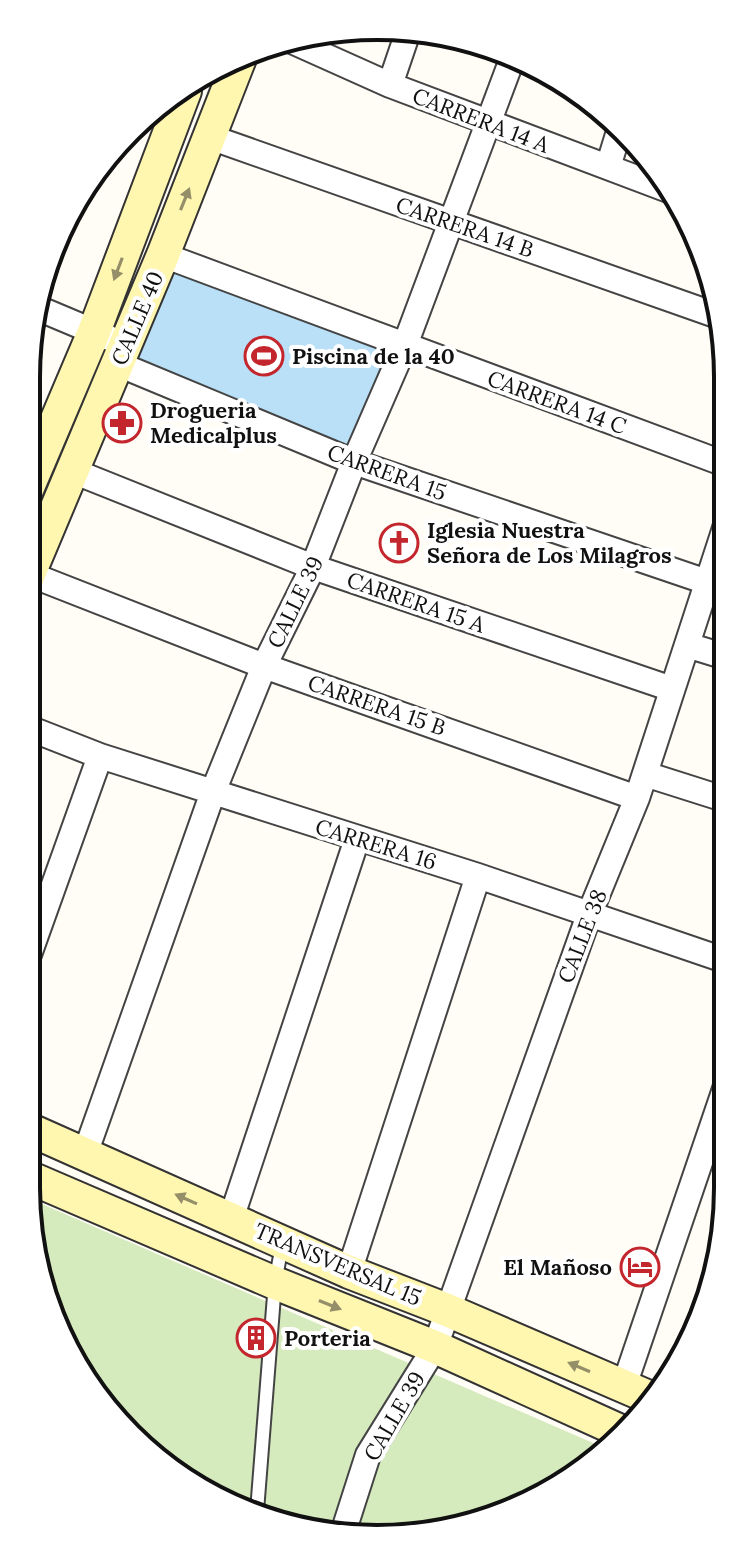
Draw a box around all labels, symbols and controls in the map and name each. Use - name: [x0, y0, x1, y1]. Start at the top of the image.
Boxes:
- street label: CARRERA 14 A: [409, 81, 554, 159]
- one-way arrow: [179, 187, 192, 211]
- street label: CARRERA 14 B: [392, 190, 538, 264]
- one-way arrow: [111, 257, 124, 281]
- street label: CALLE 40: [105, 267, 169, 369]
- sports icon: Piscina de la 40: [243, 335, 285, 377]
- place label: Piscina de la 40: [292, 342, 455, 370]
- street label: CARRERA 14 C: [484, 364, 630, 440]
- place label: Drogueria Medicalplus: [150, 396, 277, 449]
- pharmacy icon: Drogueria Medicalplus: [101, 402, 143, 444]
- street label: CARRERA 15: [324, 438, 450, 506]
- place label: Iglesia Nuestra Señora de Los Milagros: [427, 516, 672, 569]
- church icon: Iglesia Nuestra Señora de Los Milagros: [378, 522, 420, 564]
- street label: CALLE 39: [261, 551, 329, 653]
- street label: CARRERA 15 A: [343, 565, 490, 639]
- street label: CARRERA 15 B: [304, 668, 450, 742]
- street label: CARRERA 16: [312, 812, 440, 876]
- street label: CALLE 38: [551, 885, 613, 987]
- one-way arrow: [174, 1192, 198, 1206]
- street label: TRANSVERSAL 15: [250, 1216, 426, 1312]
- hotel icon: El Mañoso: [619, 1246, 661, 1288]
- place label: El Mañoso: [503, 1253, 612, 1281]
- one-way arrow: [318, 1298, 342, 1311]
- building icon: Porteria: [235, 1317, 277, 1359]
- place label: Porteria: [284, 1324, 371, 1352]
- one-way arrow: [568, 1360, 591, 1373]
- street label: CALLE 39: [357, 1366, 431, 1466]

